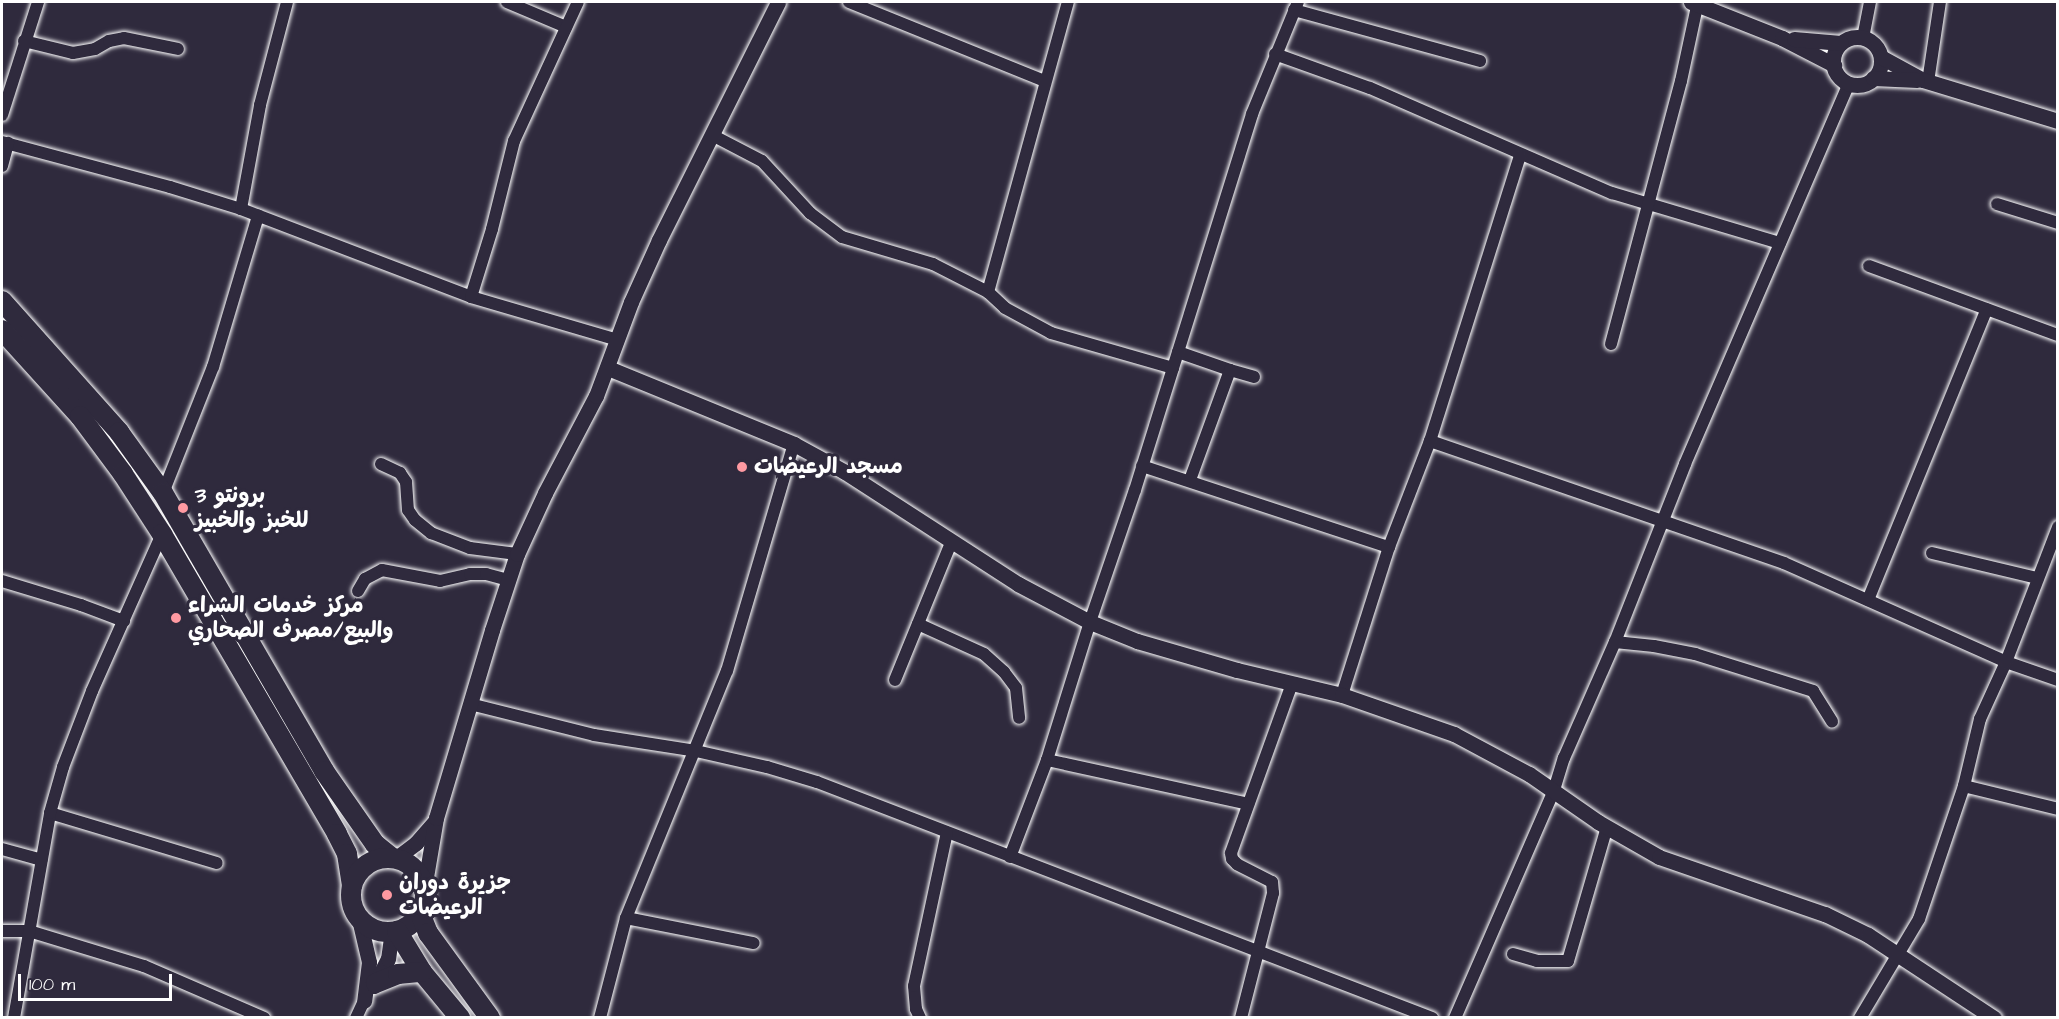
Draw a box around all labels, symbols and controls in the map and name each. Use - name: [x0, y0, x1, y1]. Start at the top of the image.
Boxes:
- place label: مسجد الرعيضات: [754, 454, 903, 480]
- marker: مسجد الرعيضات: [735, 460, 749, 474]
- place label: برونتو 3 للخبز والخبيز: [195, 482, 308, 534]
- marker: برونتو 3 للخبز والخبيز: [176, 501, 190, 515]
- place label: مركز خدمات الشراء والبيع/مصرف الصحاري: [188, 592, 394, 644]
- marker: مركز خدمات الشراء والبيع/مصرف الصحاري: [169, 611, 183, 625]
- place label: جزيرة دوران الرعيضات: [399, 869, 511, 920]
- marker: جزيرة دوران الرعيضات: [380, 888, 394, 902]
- scale bar: [21, 962, 176, 1000]
- text: 100 m: [29, 972, 75, 997]

